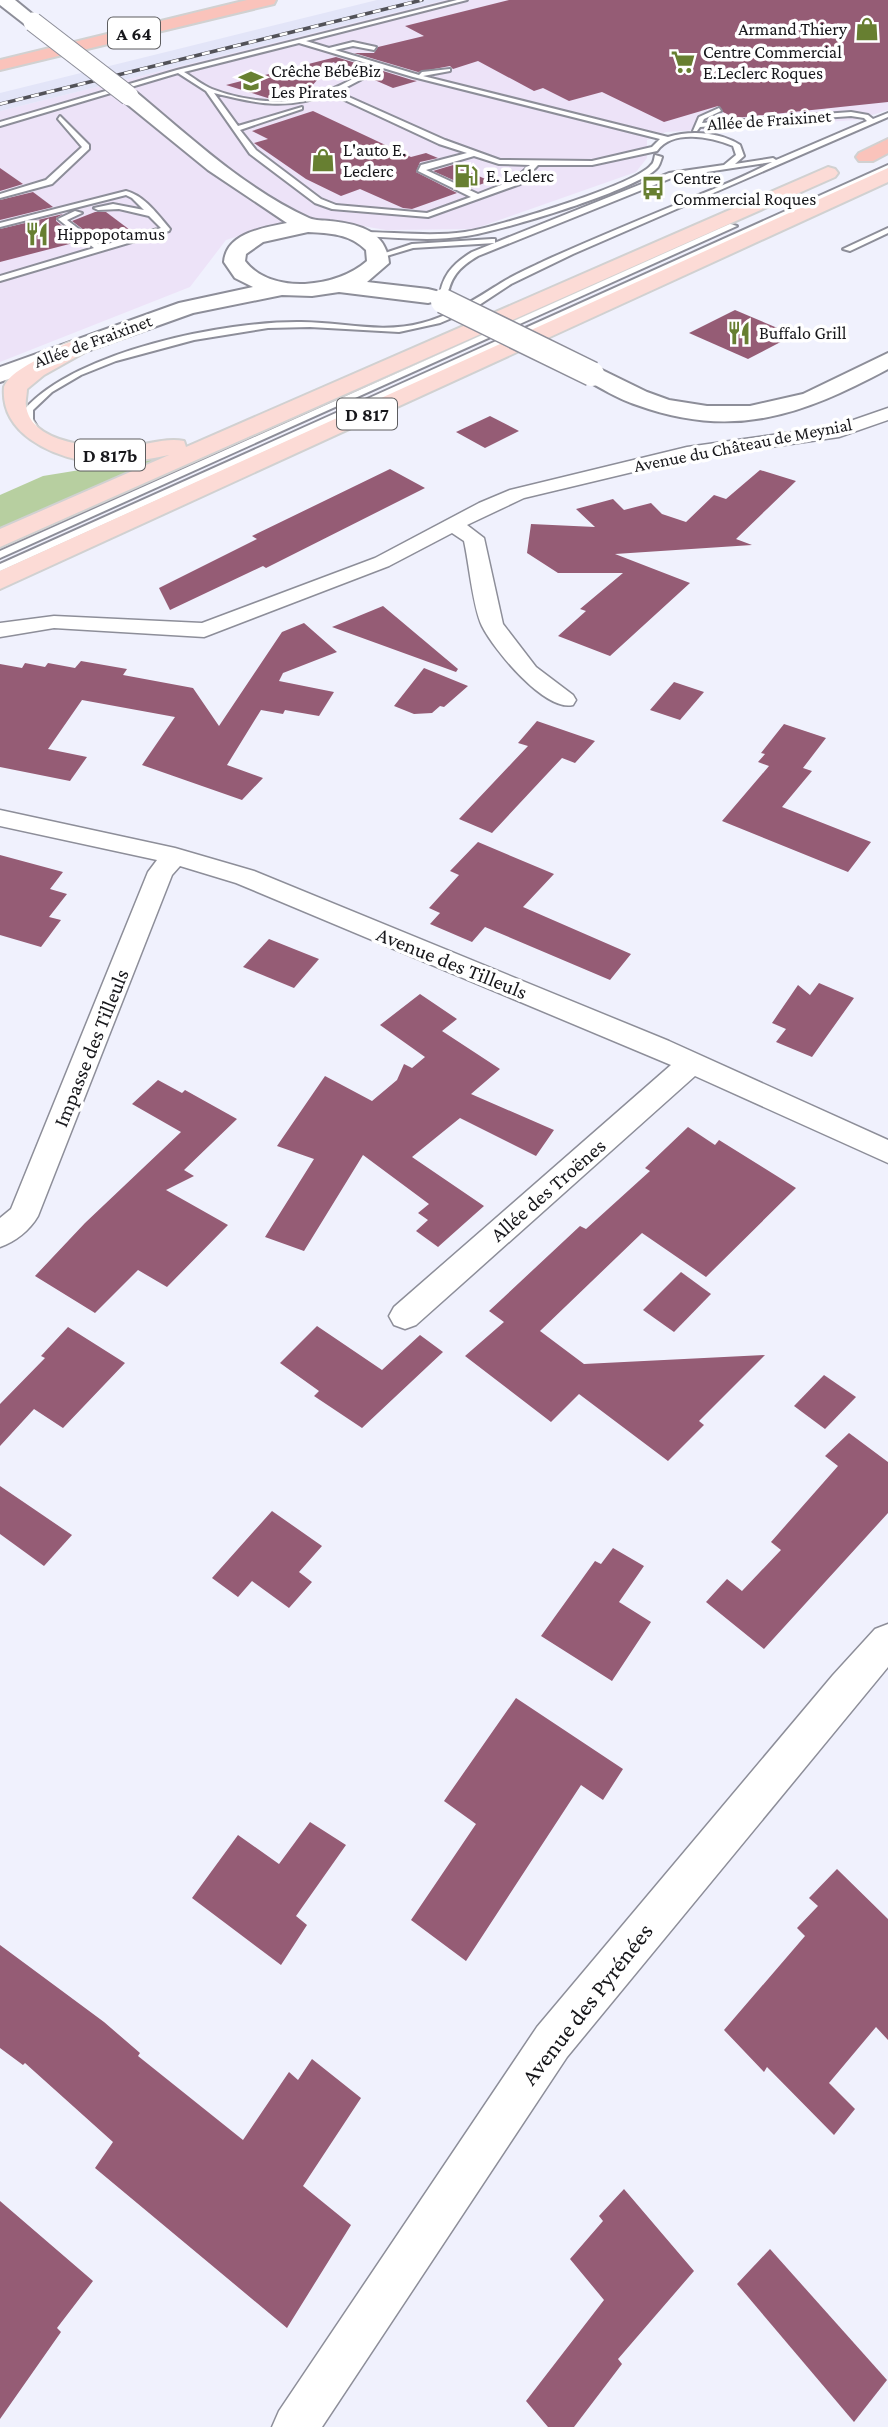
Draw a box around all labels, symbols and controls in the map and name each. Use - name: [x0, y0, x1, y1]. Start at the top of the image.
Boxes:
- shop icon: Armand Thiery: [853, 15, 881, 43]
- road number: A 64: [108, 18, 160, 48]
- place label: Armand Thiery: [738, 19, 848, 39]
- place label: Centre Commercial E.Leclerc Roques: [703, 42, 842, 83]
- supermarket icon: Centre Commercial E.Leclerc Roques: [669, 48, 697, 76]
- place label: Crêche BébéBiz Les Pirates: [271, 61, 381, 102]
- school or university icon: Crêche BébéBiz Les Pirates: [237, 67, 265, 95]
- street label: Allée de Fraixinet: [706, 106, 833, 134]
- place label: L'auto E. Leclerc: [343, 140, 406, 181]
- shop icon: L'auto E. Leclerc: [309, 146, 337, 174]
- fuel station icon: E. Leclerc: [452, 162, 480, 190]
- place label: E. Leclerc: [486, 166, 554, 186]
- place label: Centre Commercial Roques: [673, 168, 816, 209]
- bus stop icon: Centre Commercial Roques: [639, 174, 667, 202]
- restaurant icon: Hippopotamus: [23, 220, 51, 248]
- place label: Hippopotamus: [57, 224, 165, 244]
- street label: Allée de Fraixinet: [31, 310, 156, 372]
- restaurant icon: Buffalo Grill: [725, 319, 753, 347]
- place label: Buffalo Grill: [759, 323, 847, 343]
- road number: D 817: [337, 398, 397, 430]
- street label: Avenue du Château de Meynial: [632, 414, 854, 476]
- road number: D 817b: [75, 440, 145, 470]
- street label: Avenue des Tilleuls: [373, 922, 531, 1004]
- street label: Impasse des Tilleuls: [48, 966, 134, 1130]
- street label: Allée des Troënes: [486, 1133, 610, 1247]
- street label: Avenue des Pyrénées: [515, 1918, 658, 2090]

